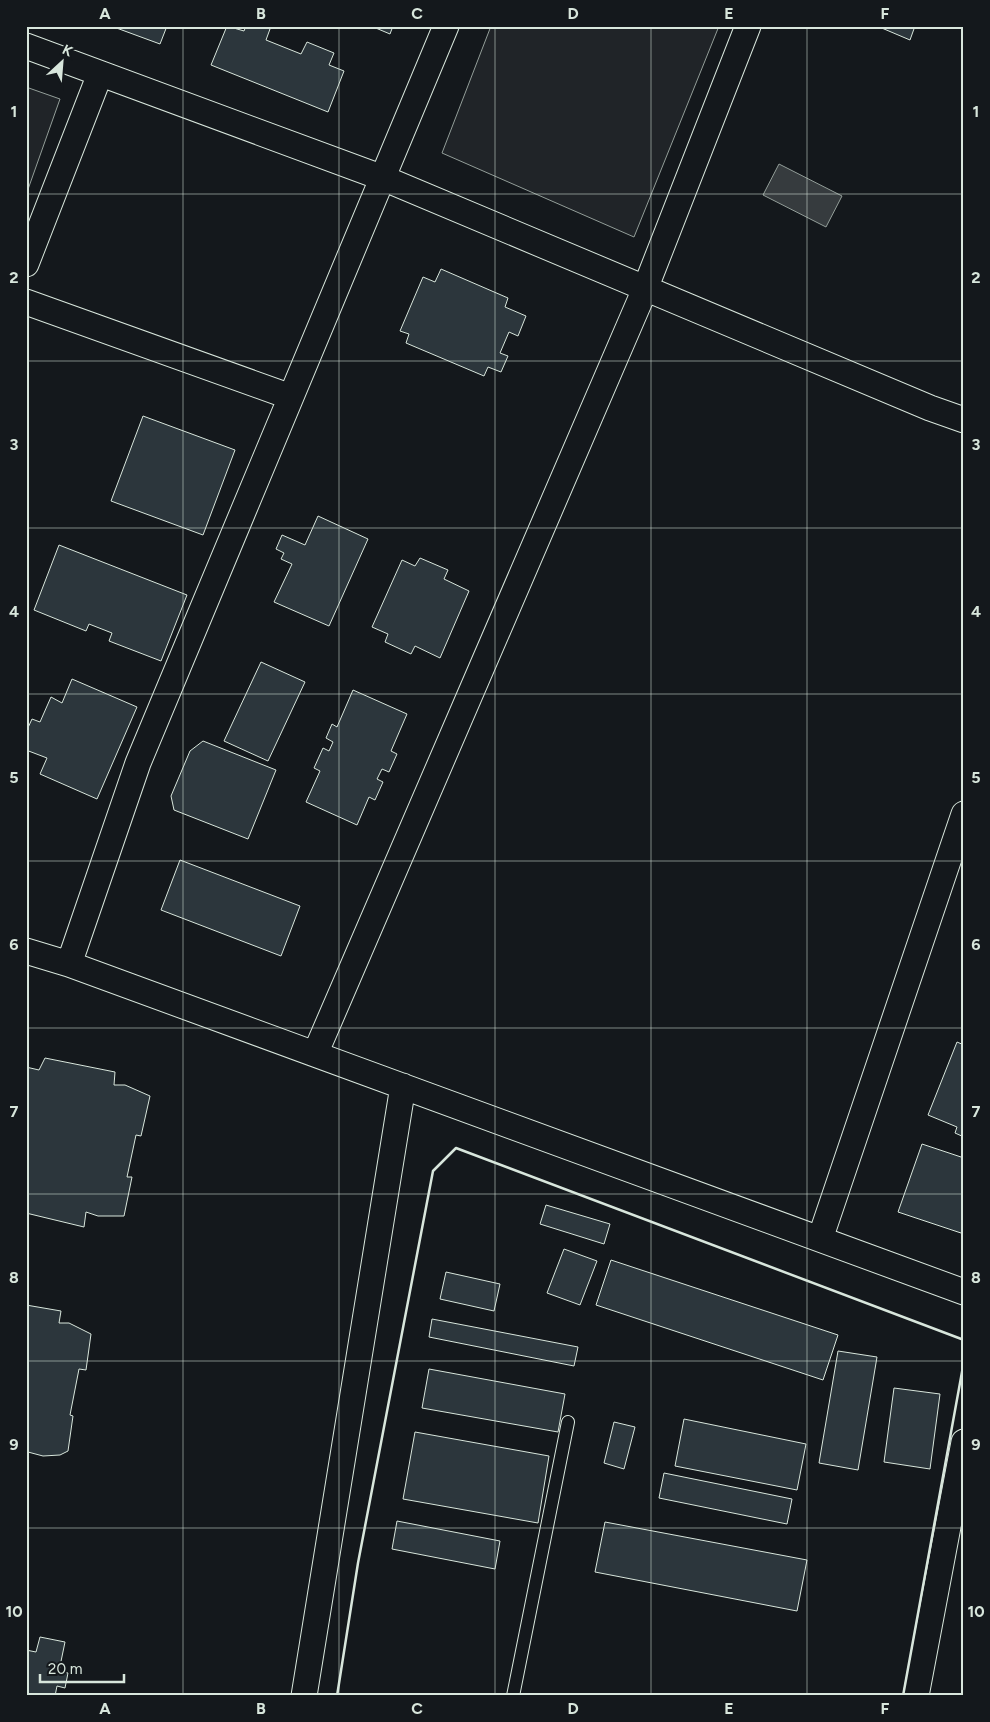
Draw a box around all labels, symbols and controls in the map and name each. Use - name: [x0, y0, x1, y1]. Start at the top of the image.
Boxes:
- text: A: [99, 4, 111, 23]
- text: B: [256, 4, 266, 23]
- text: C: [411, 4, 423, 23]
- text: D: [567, 4, 579, 23]
- text: E: [724, 4, 734, 23]
- text: F: [881, 4, 890, 23]
- north arrow: [38, 38, 88, 88]
- text: K: [60, 41, 76, 61]
- text: 1: [11, 102, 17, 121]
- text: 1: [973, 102, 979, 121]
- text: 2: [9, 268, 19, 287]
- text: 2: [971, 268, 981, 287]
- text: 3: [10, 435, 19, 454]
- text: 3: [972, 435, 981, 454]
- text: 4: [9, 602, 19, 621]
- text: 4: [971, 602, 981, 621]
- text: 5: [9, 768, 19, 787]
- text: 5: [971, 768, 981, 787]
- text: 6: [9, 935, 19, 954]
- text: 6: [971, 935, 981, 954]
- text: 7: [10, 1102, 19, 1121]
- text: 7: [972, 1102, 981, 1121]
- text: 8: [9, 1268, 19, 1287]
- text: 8: [971, 1268, 981, 1287]
- text: 9: [9, 1435, 19, 1454]
- text: 9: [971, 1435, 981, 1454]
- text: 10: [5, 1602, 23, 1621]
- text: 10: [967, 1602, 985, 1621]
- scale bar: [40, 1652, 124, 1684]
- text: 20 m: [48, 1660, 82, 1678]
- text: A: [99, 1699, 111, 1718]
- text: B: [256, 1699, 266, 1718]
- text: C: [411, 1699, 423, 1718]
- text: D: [567, 1699, 579, 1718]
- text: E: [724, 1699, 734, 1718]
- text: F: [881, 1699, 890, 1718]

